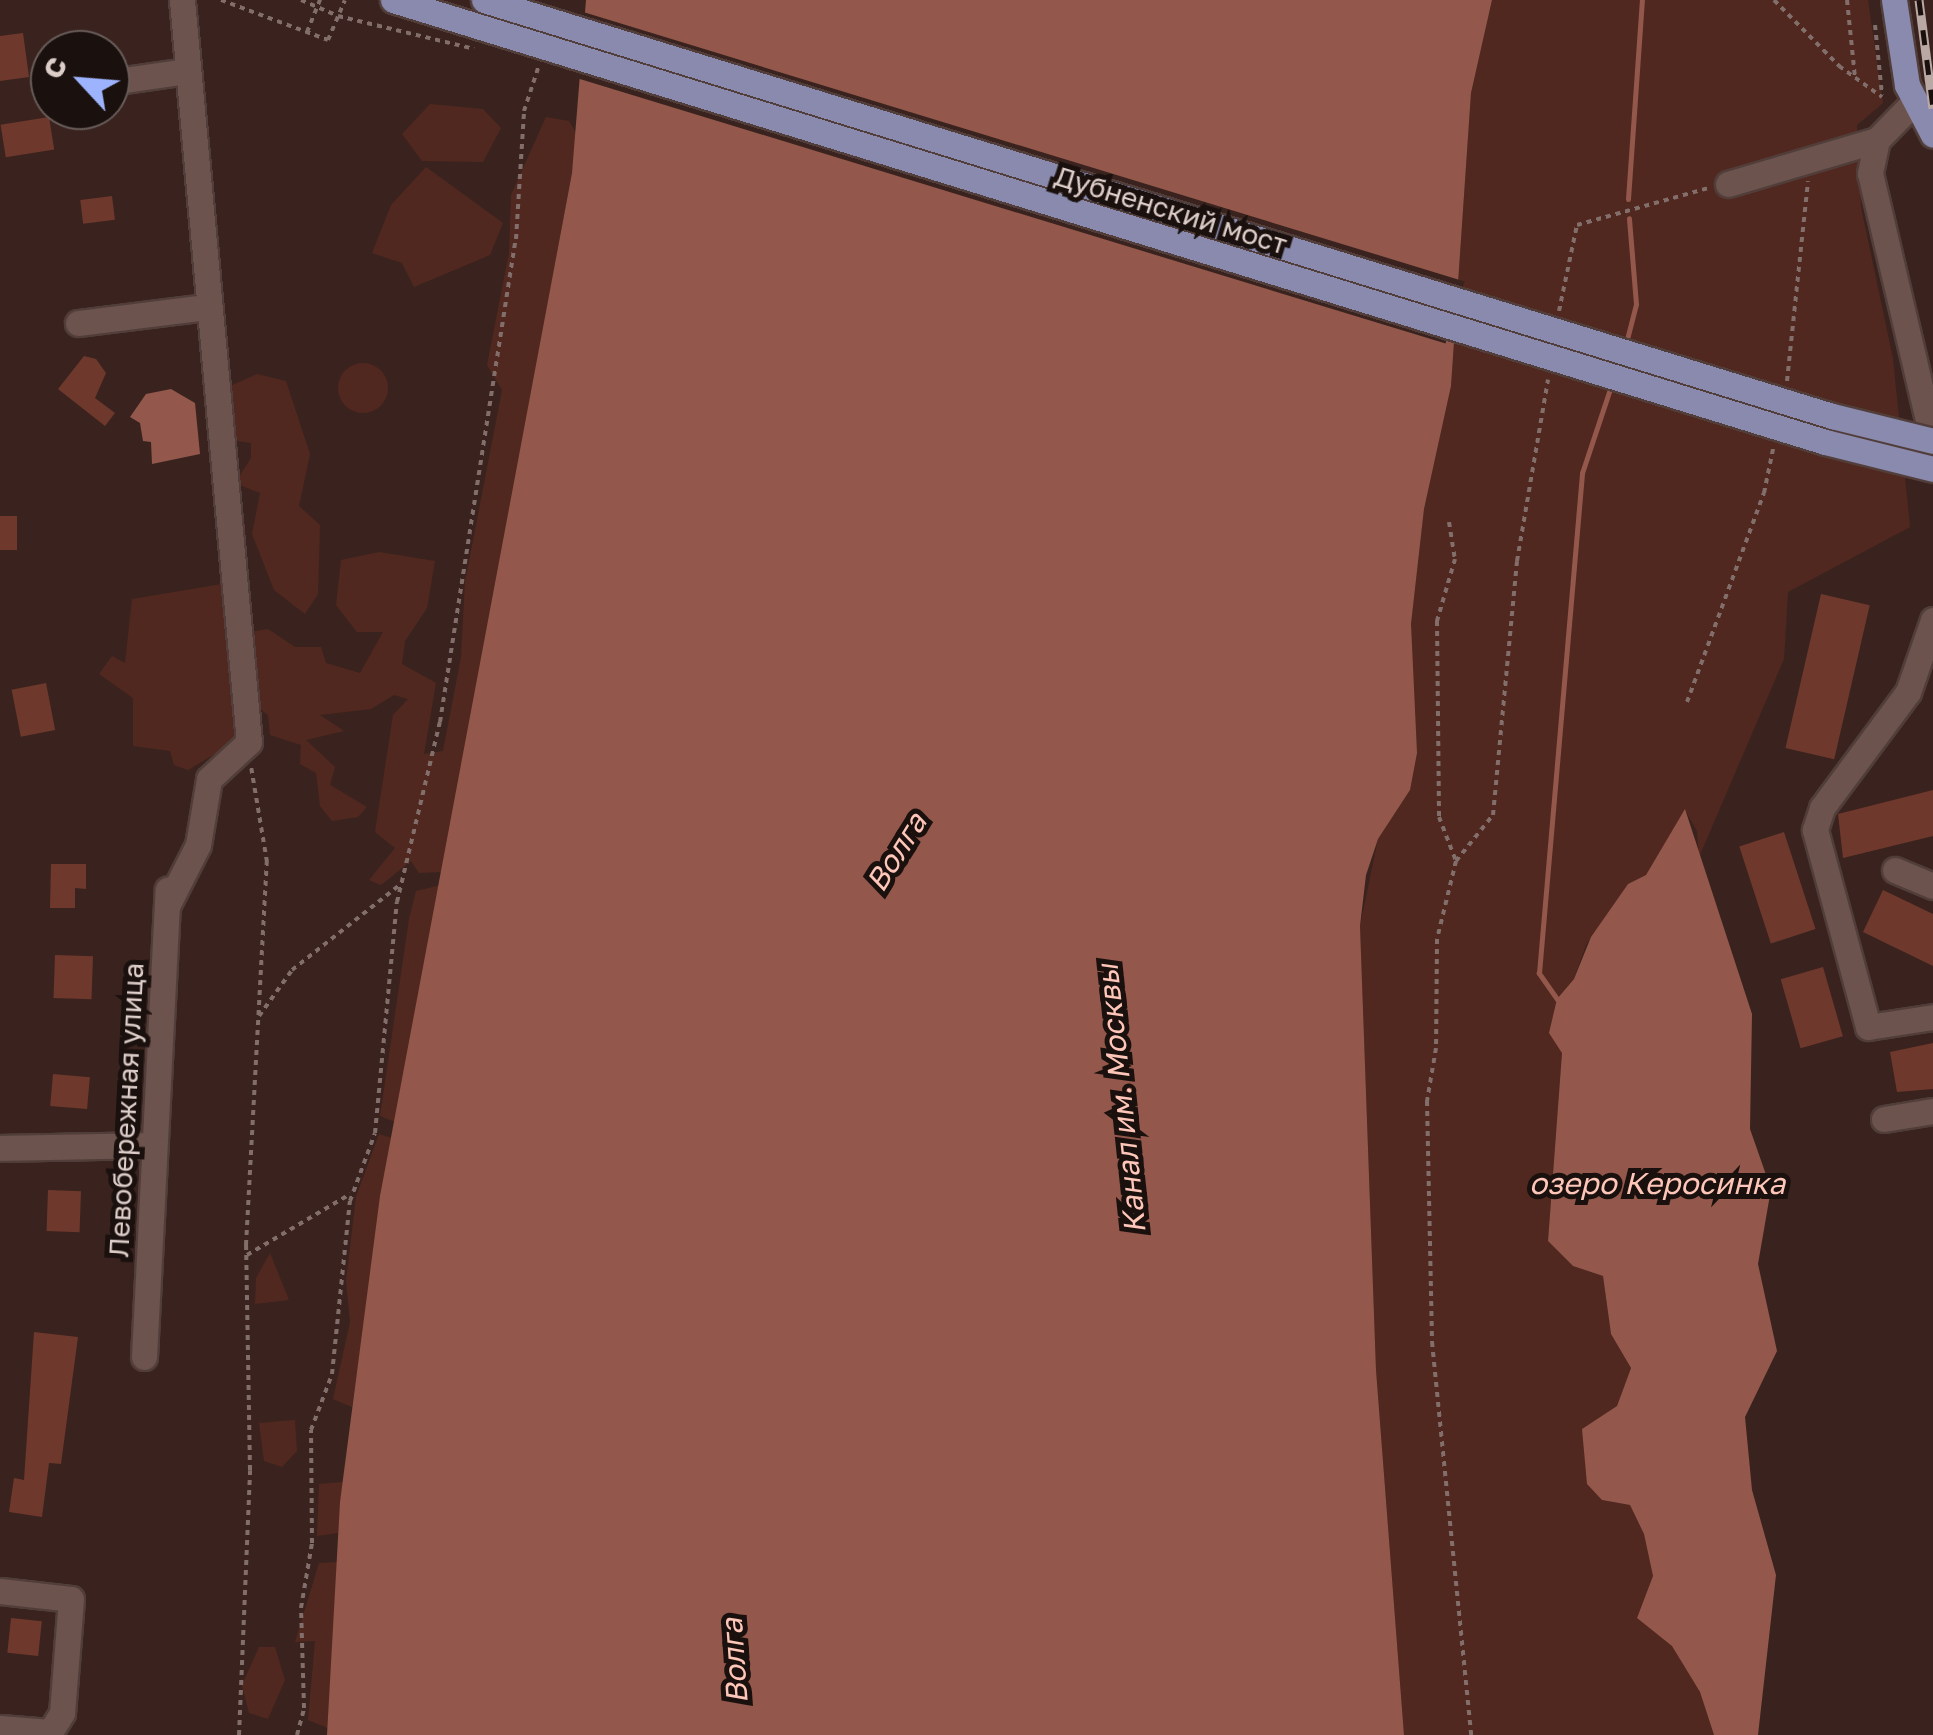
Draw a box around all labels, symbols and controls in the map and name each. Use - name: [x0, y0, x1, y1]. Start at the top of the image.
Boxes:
- north arrow: [30, 30, 130, 130]
- text: С: [35, 51, 74, 84]
- street label: Дубненский мост: [1051, 159, 1291, 261]
- water label: Волга: [858, 806, 934, 898]
- street label: Левобережная улица: [102, 962, 150, 1258]
- water label: Канал им. Москвы: [1089, 963, 1153, 1235]
- water label: озеро Керосинка: [1529, 1165, 1785, 1201]
- water label: Волга: [713, 1617, 755, 1705]

